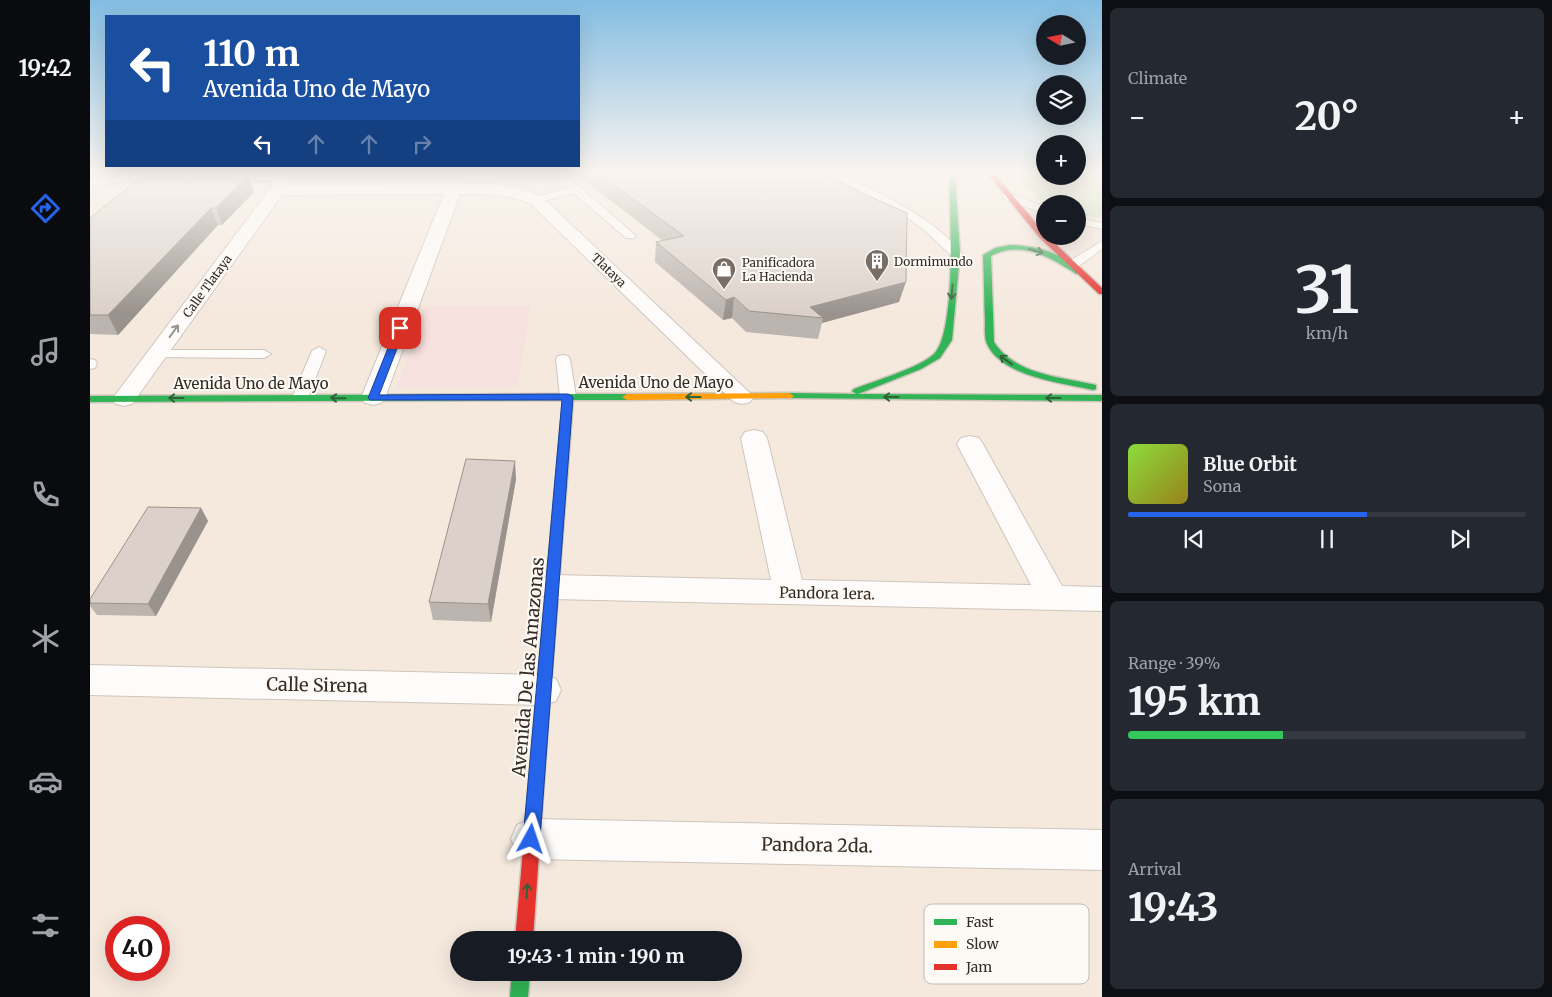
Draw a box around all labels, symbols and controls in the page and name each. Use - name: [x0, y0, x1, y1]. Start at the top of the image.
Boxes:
- north arrow: [1036, 15, 1086, 65]
- map controls: [1036, 15, 1086, 245]
- text: 110 m: [203, 32, 300, 76]
- icon: left: [120, 35, 185, 100]
- text: 19:42: [18, 54, 72, 82]
- text: Climate: [1128, 68, 1187, 88]
- text: Avenida Uno de Mayo: [203, 75, 430, 103]
- button: layers: [1036, 75, 1086, 125]
- text: 20°: [1295, 93, 1359, 140]
- text: −: [1128, 99, 1147, 135]
- text: +: [1507, 99, 1526, 135]
- icon: left: [249, 130, 277, 158]
- icon: ahead: [302, 130, 330, 158]
- icon: ahead: [355, 130, 383, 158]
- icon: right: [408, 130, 436, 158]
- button: +: [1036, 135, 1086, 185]
- icon: directions: [28, 191, 63, 226]
- button: −: [1036, 195, 1086, 245]
- one-way arrow: [1028, 247, 1044, 257]
- building icon: Dormimundo: [864, 248, 890, 282]
- text: 31: [1295, 249, 1359, 331]
- street label: Tlataya: [588, 250, 630, 291]
- street label: Calle Tlataya: [179, 251, 235, 320]
- place label: Dormimundo: [894, 254, 973, 269]
- place label: Panificadora La Hacienda: [742, 255, 815, 284]
- shop icon: Panificadora La Hacienda: [711, 256, 737, 290]
- one-way arrow: [948, 284, 957, 300]
- pin: [379, 307, 421, 349]
- icon: arrive: [386, 314, 414, 342]
- text: km/h: [1306, 323, 1348, 343]
- one-way arrow: [169, 324, 179, 338]
- icon: music: [28, 334, 63, 369]
- one-way arrow: [999, 355, 1013, 365]
- street label: Avenida Uno de Mayo: [578, 373, 734, 392]
- street label: Avenida Uno de Mayo: [173, 374, 329, 393]
- one-way arrow: [685, 392, 702, 402]
- one-way arrow: [883, 392, 899, 401]
- one-way arrow: [168, 393, 184, 403]
- one-way arrow: [330, 393, 346, 403]
- one-way arrow: [1046, 393, 1062, 403]
- text: Blue Orbit: [1203, 452, 1297, 476]
- text: Sona: [1203, 476, 1241, 496]
- icon: phone: [28, 477, 63, 512]
- icon: previous: [1180, 525, 1208, 553]
- icon: pause: [1313, 525, 1341, 553]
- icon: next: [1446, 525, 1474, 553]
- street label: Avenida De las Amazonas: [507, 556, 549, 779]
- street label: Pandora 1era.: [779, 583, 875, 603]
- icon: climate: [28, 621, 63, 656]
- text: Range · 39%: [1128, 653, 1220, 673]
- street label: Calle Sirena: [266, 673, 368, 697]
- text: 195 km: [1128, 678, 1261, 725]
- icon: car: [28, 764, 63, 799]
- position arrow: [504, 812, 556, 864]
- street label: Pandora 2da.: [761, 833, 873, 857]
- text: Arrival: [1128, 859, 1181, 879]
- one-way arrow: [523, 884, 532, 900]
- text: 19:43: [1128, 884, 1219, 931]
- legend: [924, 904, 1089, 984]
- icon: filters: [28, 908, 63, 943]
- text: Fast: [966, 913, 994, 931]
- speed limit sign: 40: [105, 916, 170, 981]
- text: Slow: [966, 935, 999, 953]
- text: 19:43 · 1 min · 190 m: [507, 944, 685, 968]
- text: Jam: [965, 958, 992, 976]

